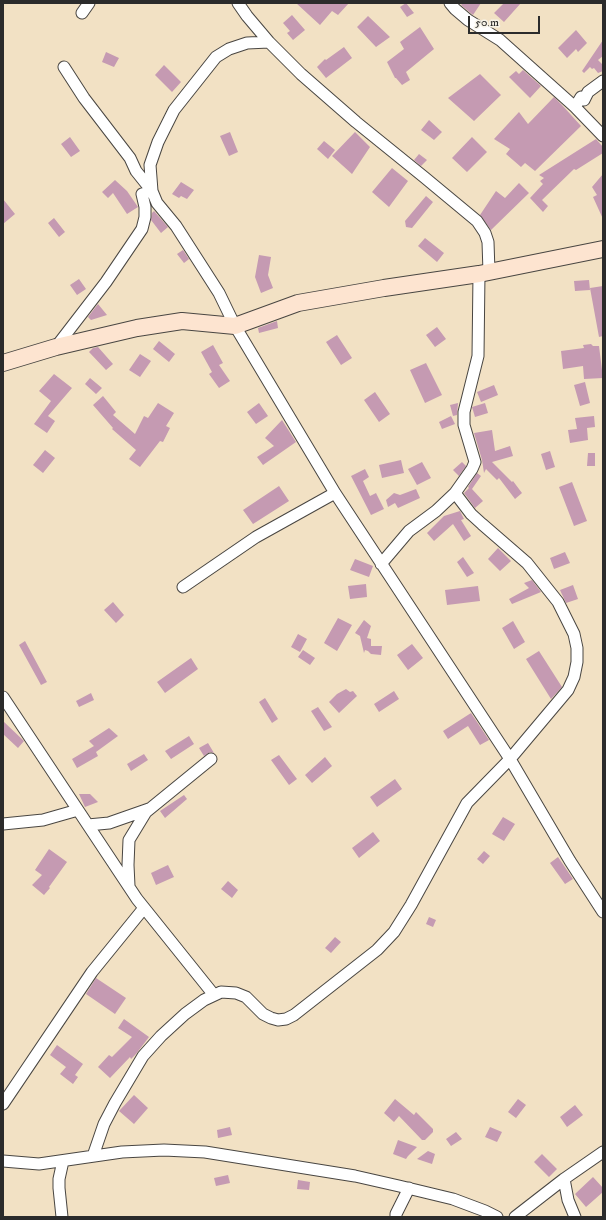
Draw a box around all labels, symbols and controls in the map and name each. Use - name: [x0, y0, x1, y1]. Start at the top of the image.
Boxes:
- scale bar: [470, 8, 542, 34]
- text: 50 m: [475, 15, 499, 30]

